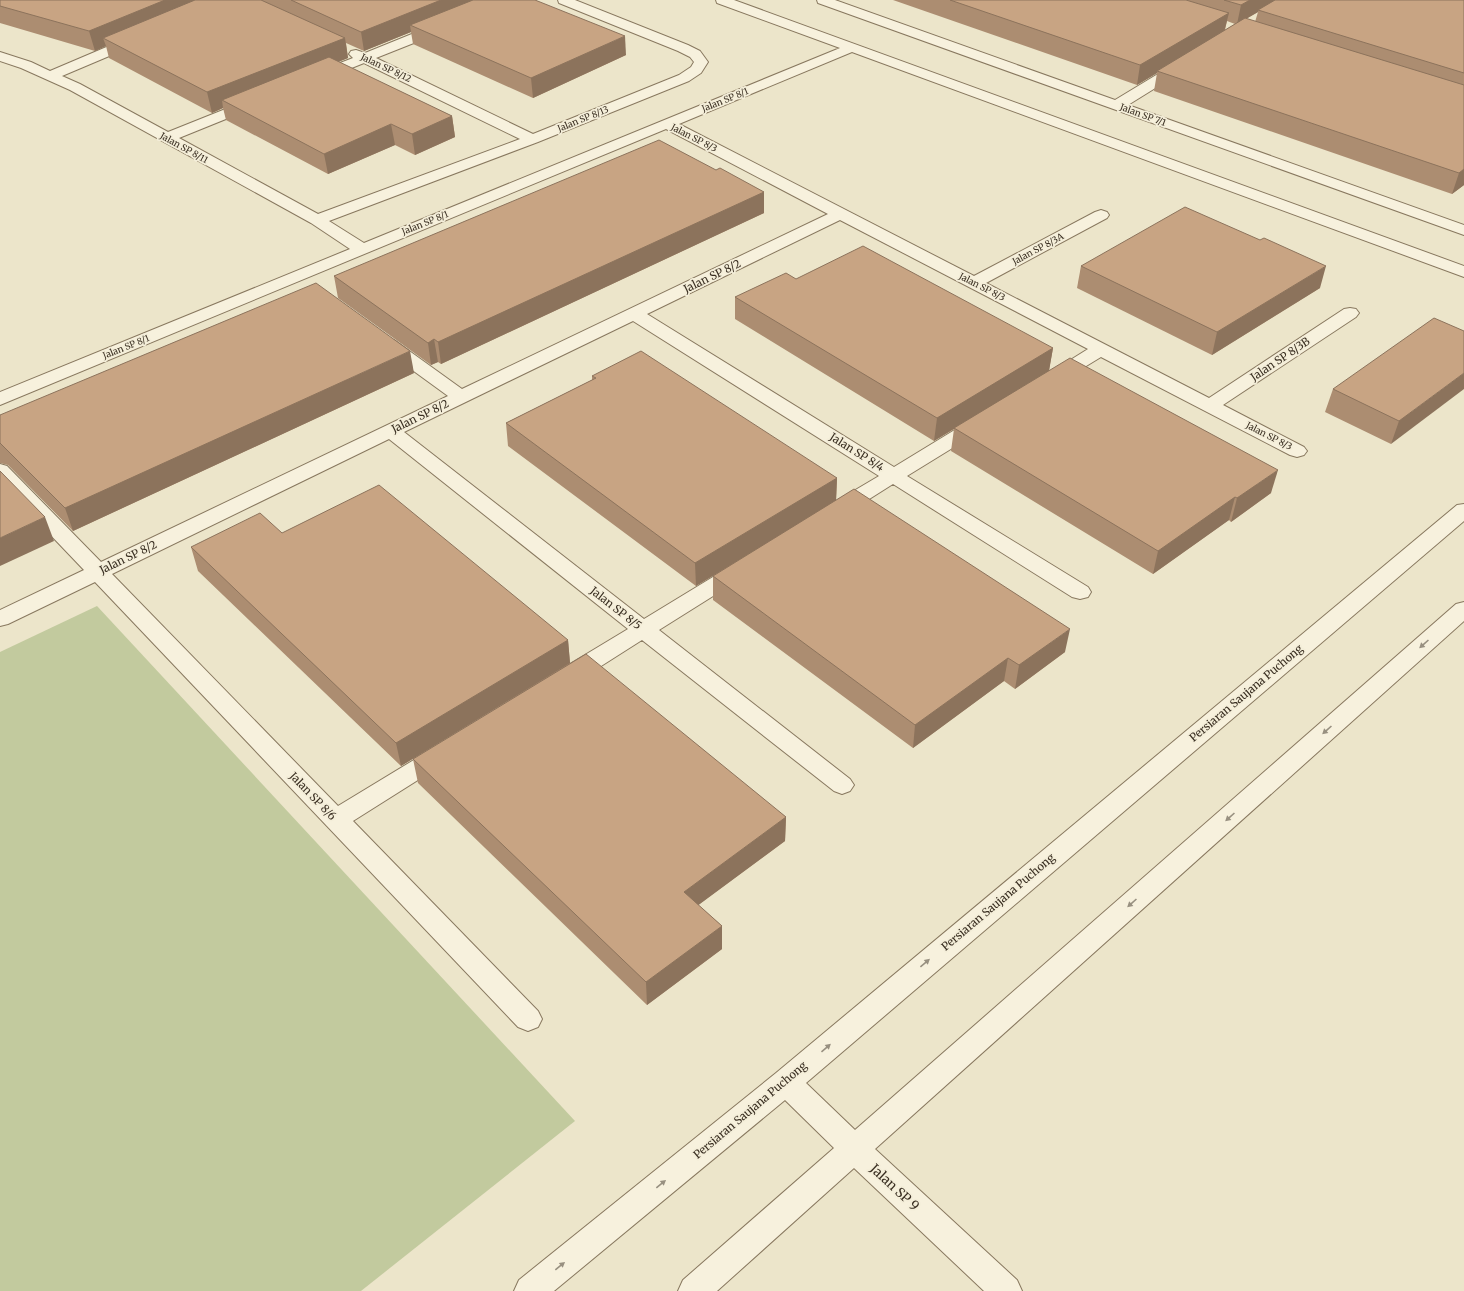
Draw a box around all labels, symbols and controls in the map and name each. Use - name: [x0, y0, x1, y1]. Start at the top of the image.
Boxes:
- street label: Jalan SP 8/12: [358, 51, 413, 84]
- street label: Jalan SP 8/1: [699, 85, 750, 114]
- street label: Jalan SP 7/1: [1118, 101, 1168, 128]
- street label: Jalan SP 8/13: [555, 103, 610, 134]
- street label: Jalan SP 8/3: [668, 121, 719, 154]
- street label: Jalan SP 8/11: [158, 129, 210, 165]
- street label: Jalan SP 8/1: [399, 208, 450, 237]
- street label: Jalan SP 8/3A: [1009, 230, 1066, 267]
- street label: Jalan SP 8/2: [680, 256, 743, 296]
- street label: Jalan SP 8/3: [956, 270, 1007, 303]
- street label: Jalan SP 8/1: [100, 332, 151, 361]
- street label: Jalan SP 8/3B: [1247, 334, 1313, 385]
- street label: Jalan SP 8/2: [388, 396, 451, 436]
- street label: Jalan SP 8/3: [1243, 419, 1294, 452]
- street label: Jalan SP 8/4: [826, 429, 887, 474]
- street label: Jalan SP 8/2: [96, 537, 159, 577]
- street label: Jalan SP 8/5: [587, 583, 645, 632]
- one-way arrow: [1419, 640, 1430, 649]
- street label: Persiaran Saujana Puchong: [1186, 641, 1306, 745]
- one-way arrow: [1322, 726, 1332, 735]
- street label: Jalan SP 8/6: [286, 768, 340, 823]
- one-way arrow: [1224, 812, 1235, 821]
- street label: Persiaran Saujana Puchong: [938, 850, 1058, 954]
- one-way arrow: [1127, 898, 1138, 907]
- one-way arrow: [919, 959, 930, 968]
- one-way arrow: [820, 1043, 831, 1052]
- street label: Persiaran Saujana Puchong: [690, 1058, 810, 1162]
- street label: Jalan SP 9: [866, 1160, 923, 1214]
- one-way arrow: [655, 1180, 666, 1188]
- one-way arrow: [555, 1262, 566, 1271]

